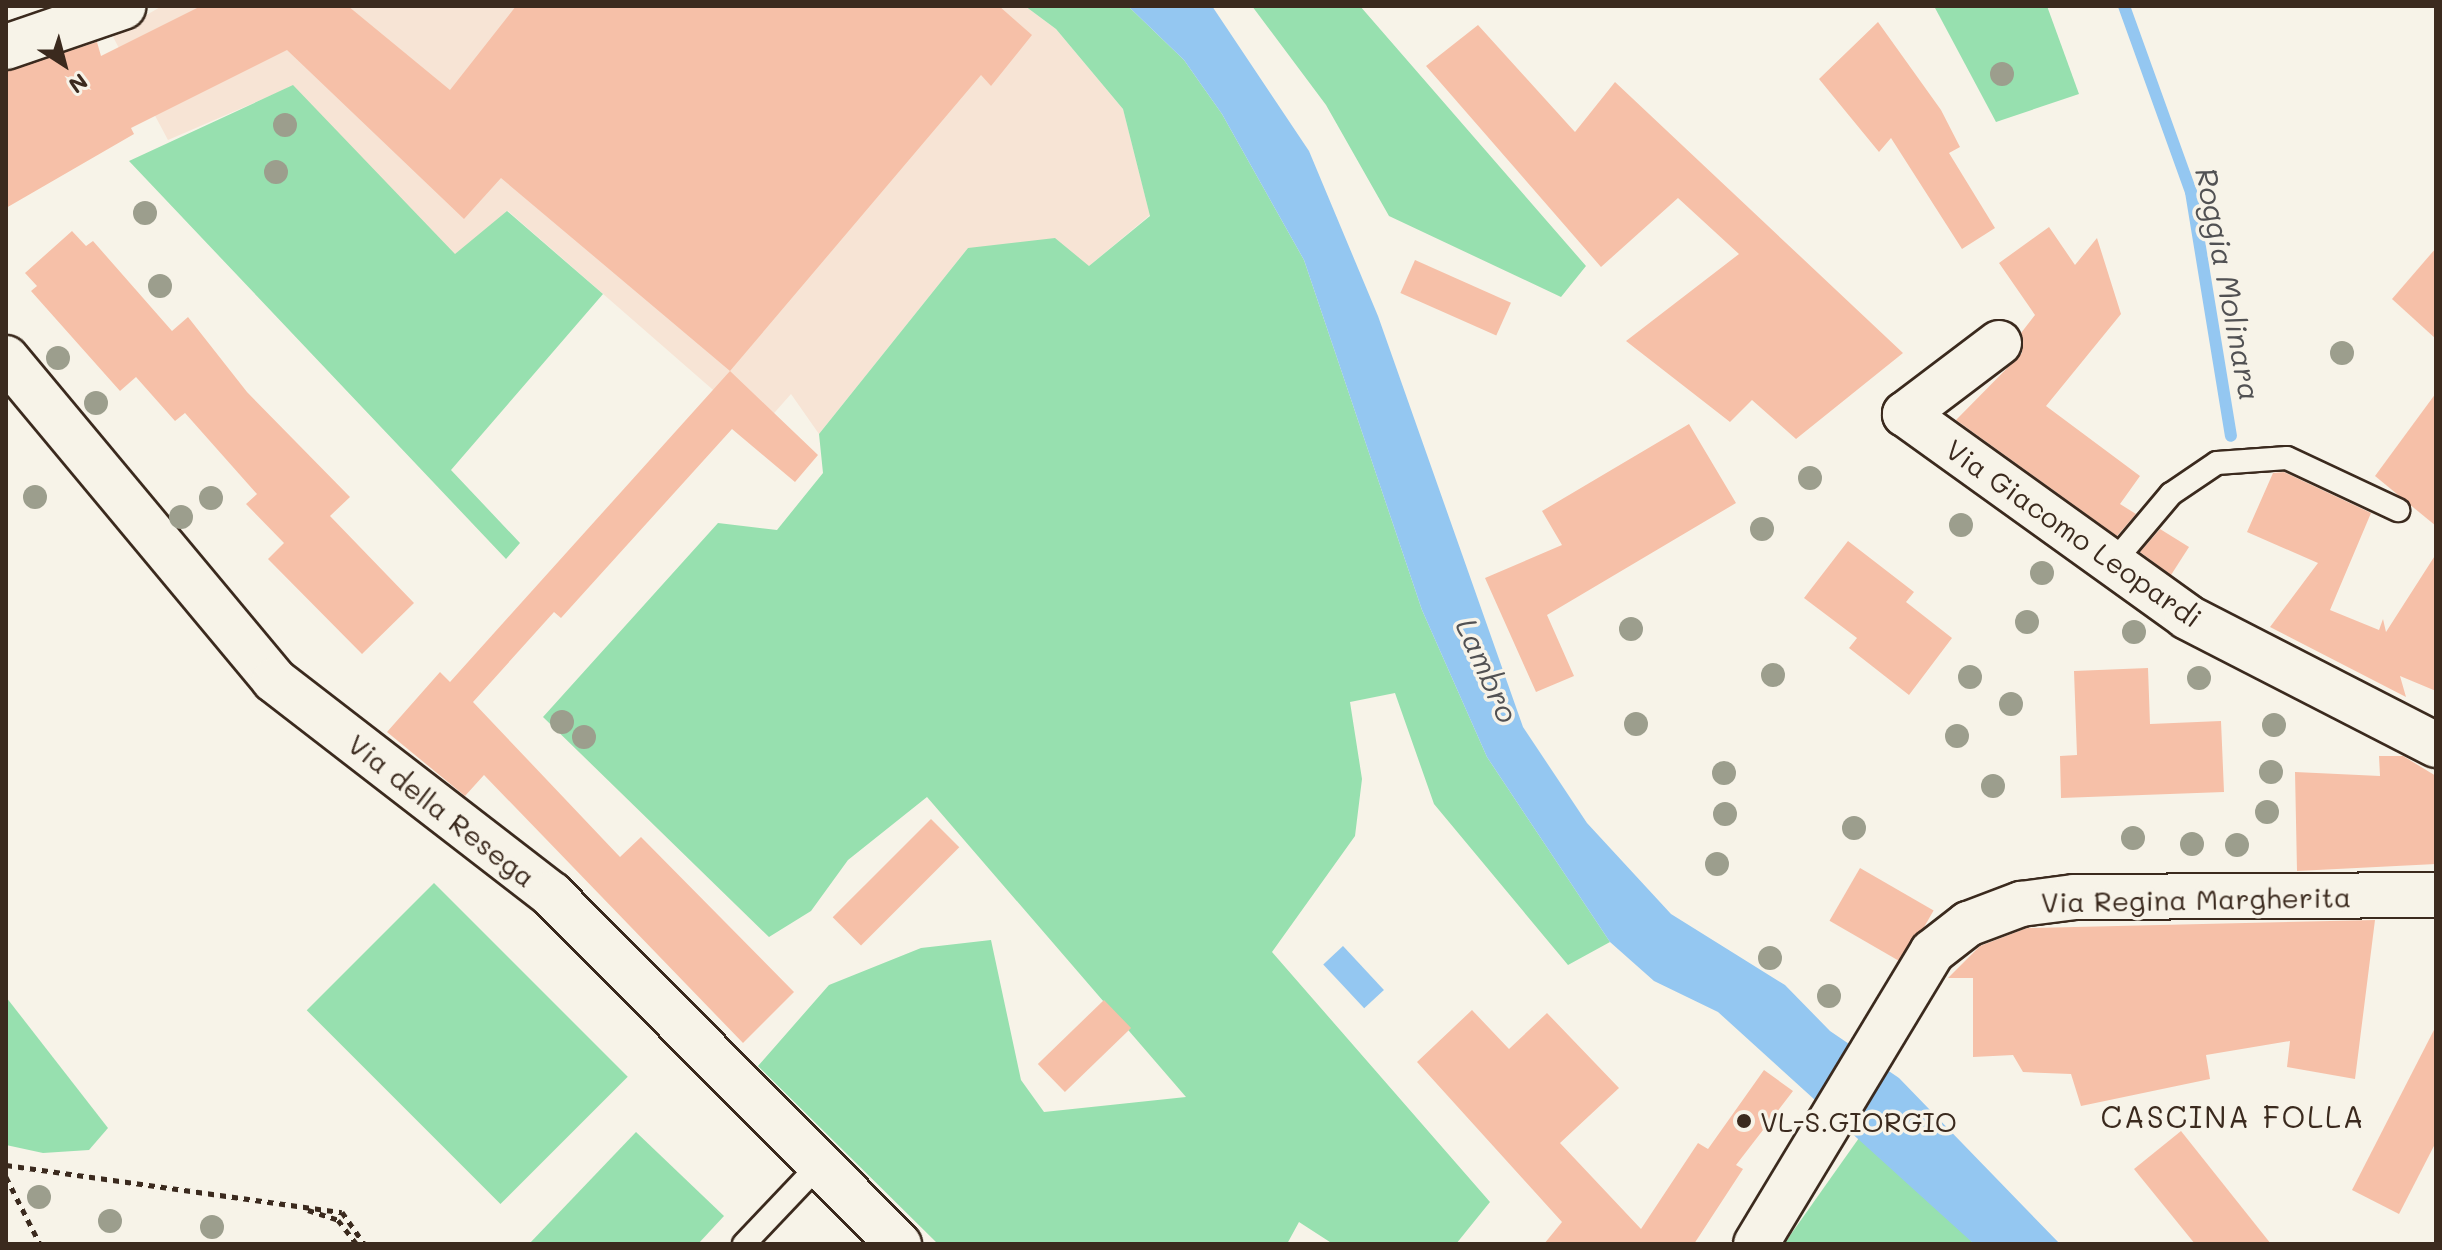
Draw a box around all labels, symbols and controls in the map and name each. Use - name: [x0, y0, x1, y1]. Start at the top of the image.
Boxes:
- north arrow: [24, 24, 104, 104]
- text: N: [63, 67, 94, 100]
- water label: Roggia Molinara: [2189, 164, 2269, 404]
- street label: Via Giacomo Leopardi: [1940, 432, 2208, 634]
- water label: Lambro: [1449, 612, 1527, 728]
- street label: Via della Resega: [342, 726, 542, 894]
- street label: Via Regina Margherita: [2040, 879, 2352, 919]
- district label: CASCINA FOLLA: [2101, 1098, 2365, 1134]
- place label: VL-S.GIORGIO: [1760, 1104, 1957, 1138]
- marker: VL-S.GIORGIO: [1735, 1112, 1753, 1130]

